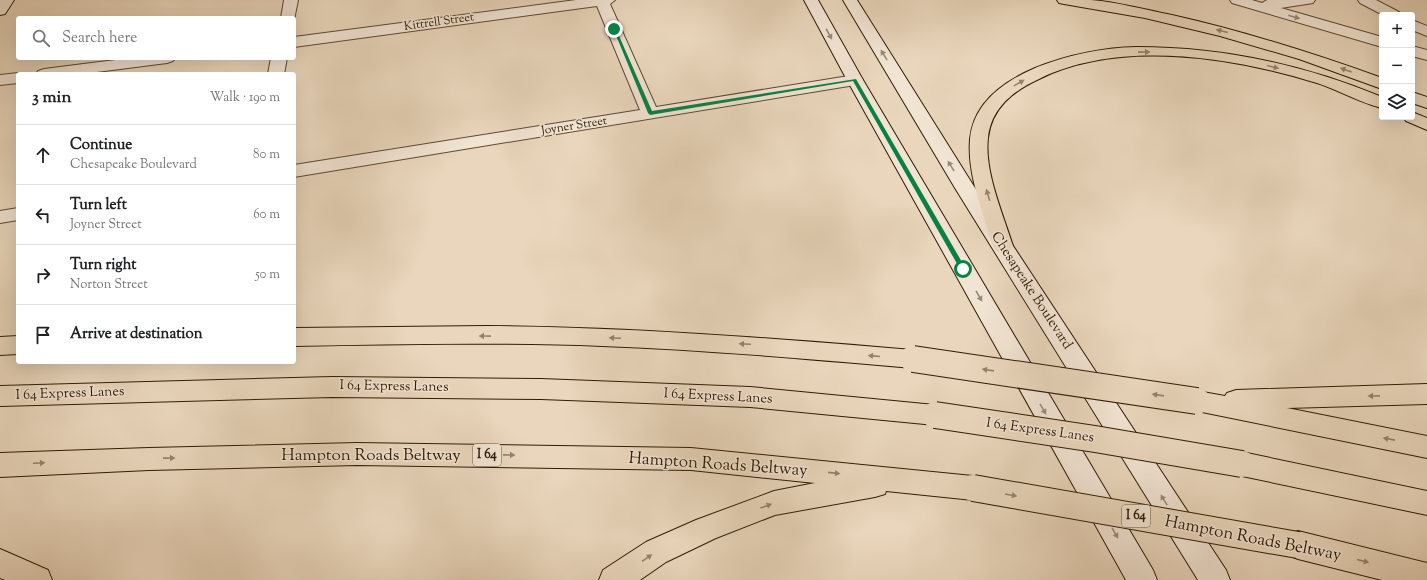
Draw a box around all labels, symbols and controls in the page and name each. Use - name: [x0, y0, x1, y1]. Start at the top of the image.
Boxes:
- street label: Kittrell Street: [403, 8, 475, 36]
- map controls: [1379, 12, 1415, 120]
- button: +: [1379, 12, 1415, 48]
- one-way arrow: [1288, 14, 1300, 20]
- search box: [16, 16, 296, 60]
- route end: [605, 20, 623, 38]
- icon: search: [30, 27, 52, 49]
- text: Search here: [62, 28, 137, 49]
- one-way arrow: [826, 28, 833, 40]
- one-way arrow: [1216, 28, 1228, 34]
- button: −: [1379, 48, 1415, 84]
- one-way arrow: [880, 49, 887, 61]
- one-way arrow: [1138, 49, 1151, 55]
- one-way arrow: [1266, 65, 1279, 71]
- one-way arrow: [1339, 67, 1351, 73]
- one-way arrow: [1013, 79, 1025, 86]
- button: layers: [1379, 84, 1415, 120]
- text: 3 min: [32, 86, 71, 110]
- text: Walk · 190 m: [210, 89, 280, 107]
- street label: Joyner Street: [539, 112, 608, 140]
- text: Continue: [70, 135, 132, 156]
- icon: ahead: [32, 144, 54, 166]
- text: 80 m: [253, 146, 280, 164]
- text: Chesapeake Boulevard: [70, 156, 197, 174]
- one-way arrow: [948, 160, 955, 172]
- one-way arrow: [985, 189, 991, 201]
- text: Turn left: [70, 195, 127, 216]
- icon: left: [32, 204, 54, 226]
- text: 60 m: [253, 206, 280, 224]
- text: Joyner Street: [70, 216, 142, 234]
- street label: Chesapeake Boulevard: [985, 228, 1077, 354]
- text: Turn right: [70, 255, 136, 276]
- route start: [954, 260, 972, 278]
- icon: right: [32, 264, 54, 286]
- text: 50 m: [255, 266, 280, 284]
- text: Norton Street: [70, 276, 148, 294]
- one-way arrow: [975, 290, 982, 302]
- icon: arrive: [32, 324, 54, 346]
- text: Arrive at destination: [70, 324, 203, 345]
- one-way arrow: [478, 333, 491, 339]
- one-way arrow: [608, 335, 621, 341]
- one-way arrow: [739, 341, 751, 348]
- one-way arrow: [868, 352, 880, 359]
- one-way arrow: [982, 367, 994, 373]
- street label: I 64 Express Lanes: [339, 376, 449, 398]
- street label: I 64 Express Lanes: [15, 382, 125, 406]
- street label: I 64 Express Lanes: [663, 384, 773, 410]
- one-way arrow: [1152, 392, 1164, 398]
- one-way arrow: [1368, 393, 1380, 400]
- one-way arrow: [1040, 403, 1047, 414]
- street label: I 64 Express Lanes: [985, 414, 1095, 448]
- one-way arrow: [1383, 436, 1395, 442]
- street label: Hampton Roads Beltway: [281, 444, 461, 468]
- road number: I 64: [473, 444, 501, 466]
- street label: Hampton Roads Beltway: [628, 447, 809, 483]
- one-way arrow: [503, 452, 515, 459]
- one-way arrow: [163, 455, 176, 461]
- one-way arrow: [33, 460, 45, 467]
- one-way arrow: [828, 470, 840, 477]
- one-way arrow: [1005, 492, 1017, 498]
- one-way arrow: [1160, 495, 1168, 505]
- one-way arrow: [760, 503, 772, 509]
- road number: I 64: [1122, 505, 1150, 527]
- street label: Hampton Roads Beltway: [1163, 510, 1344, 568]
- one-way arrow: [1111, 527, 1118, 539]
- one-way arrow: [642, 554, 652, 562]
- one-way arrow: [1358, 558, 1370, 564]

